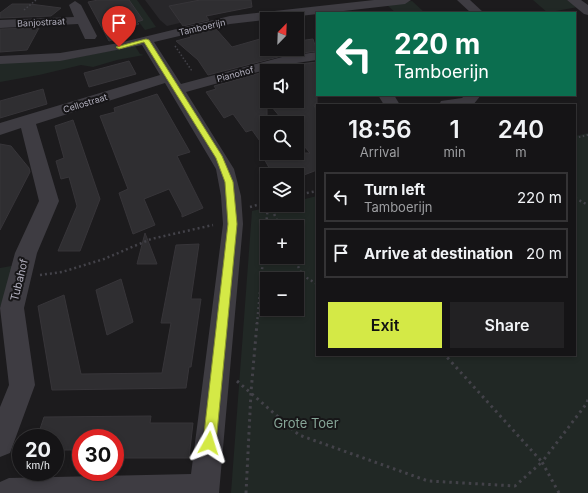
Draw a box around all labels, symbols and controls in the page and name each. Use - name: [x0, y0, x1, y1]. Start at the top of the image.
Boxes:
- pin: [102, 6, 136, 47]
- icon: arrive: [108, 12, 130, 34]
- north arrow: [260, 12, 304, 56]
- map controls: [260, 12, 304, 316]
- street label: Banjostraat: [17, 15, 65, 29]
- street label: Tamboerijn: [178, 16, 226, 38]
- text: 220 m: [394, 27, 480, 61]
- icon: left: [328, 28, 380, 80]
- text: Tamboerijn: [394, 61, 489, 82]
- street label: Pianohof: [215, 64, 255, 84]
- button: sound: [260, 64, 304, 108]
- street label: Cellostraat: [62, 91, 109, 115]
- text: 18:56: [348, 115, 412, 144]
- text: 1: [450, 115, 460, 144]
- text: 240: [498, 115, 544, 144]
- button: search: [260, 116, 304, 160]
- text: Arrival: [360, 144, 400, 160]
- text: min: [443, 144, 466, 160]
- text: m: [515, 144, 527, 160]
- button: layers: [260, 168, 304, 212]
- text: Turn left: [364, 180, 425, 199]
- icon: left: [330, 186, 352, 208]
- text: 220 m: [517, 188, 562, 207]
- text: Tamboerijn: [364, 199, 433, 215]
- button: +: [260, 220, 304, 264]
- icon: arrive: [330, 242, 352, 264]
- text: Arrive at destination: [364, 244, 513, 263]
- text: 20 m: [526, 244, 562, 263]
- street label: Tubahof: [7, 257, 31, 303]
- button: −: [260, 272, 304, 316]
- button: Exit: [328, 302, 442, 348]
- button: Share: [450, 302, 564, 348]
- park label: Grote Toer: [273, 415, 339, 431]
- position arrow: [188, 422, 230, 464]
- speed limit sign: 30: [72, 429, 124, 481]
- text: 20: [25, 438, 51, 462]
- text: km/h: [26, 459, 50, 471]

